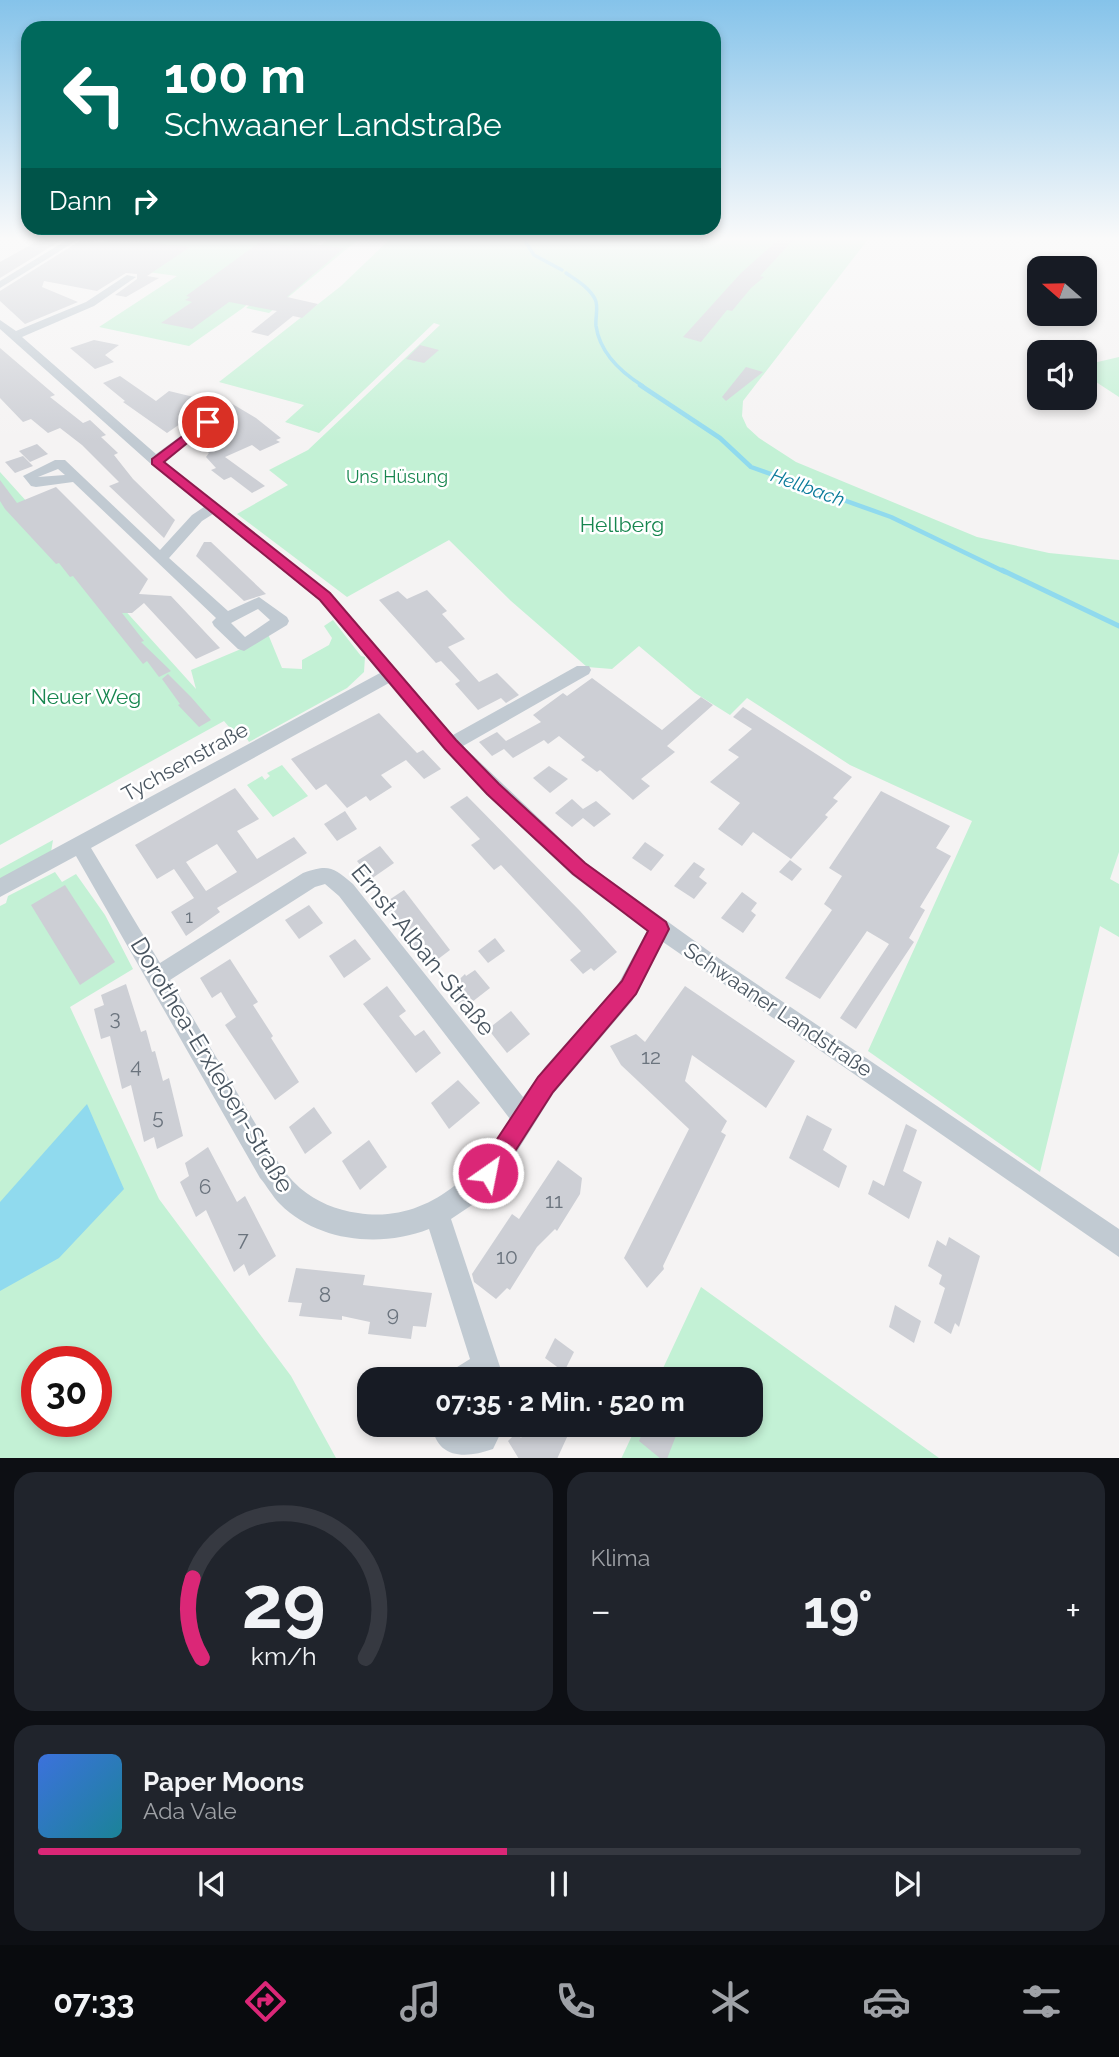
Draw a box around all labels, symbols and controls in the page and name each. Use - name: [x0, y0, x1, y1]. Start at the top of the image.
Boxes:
- text: 100 m: [164, 47, 306, 104]
- icon: left: [49, 49, 140, 140]
- text: Schwaaner Landstraße: [164, 106, 502, 143]
- icon: right: [126, 182, 164, 220]
- text: Dann: [49, 186, 112, 216]
- north arrow: [1027, 256, 1097, 326]
- map controls: [1027, 256, 1097, 410]
- button: sound: [1027, 340, 1097, 410]
- pin: [178, 392, 238, 452]
- icon: arrive: [189, 403, 227, 441]
- water label: Hellbach: [768, 464, 848, 510]
- park label: Uns Hüsung: [346, 466, 448, 487]
- park label: Hellberg: [580, 512, 664, 537]
- park label: Neuer Weg: [31, 684, 141, 709]
- street label: Tychsenstraße: [117, 717, 252, 807]
- street label: Ernst-Alban-Straße: [345, 858, 501, 1041]
- house number: 1: [185, 906, 193, 927]
- street label: Dorothea-Erxleben-Straße: [125, 932, 300, 1198]
- street label: Schwaaner Landstraße: [679, 937, 877, 1082]
- house number: 3: [109, 1005, 121, 1030]
- house number: 12: [641, 1044, 661, 1069]
- house number: 4: [130, 1053, 142, 1078]
- house number: 5: [152, 1104, 164, 1129]
- position arrow: [451, 1136, 525, 1210]
- house number: 6: [199, 1174, 211, 1199]
- house number: 11: [545, 1188, 563, 1213]
- house number: 7: [237, 1226, 249, 1251]
- house number: 10: [496, 1244, 518, 1269]
- house number: 8: [319, 1282, 331, 1307]
- house number: 9: [387, 1301, 399, 1326]
- speed limit sign: 30: [21, 1346, 112, 1437]
- text: 07:35 · 2 Min. · 520 m: [435, 1387, 685, 1417]
- text: Klima: [591, 1544, 650, 1571]
- text: 29: [241, 1560, 325, 1645]
- text: 19°: [803, 1579, 873, 1640]
- text: −: [591, 1588, 611, 1633]
- text: +: [1065, 1588, 1081, 1633]
- text: km/h: [250, 1640, 316, 1670]
- text: Paper Moons: [143, 1767, 304, 1797]
- text: Ada Vale: [143, 1797, 237, 1824]
- icon: previous: [193, 1865, 231, 1903]
- icon: pause: [540, 1865, 578, 1903]
- icon: next: [888, 1865, 926, 1903]
- icon: directions: [241, 1977, 290, 2026]
- icon: music: [396, 1977, 445, 2026]
- icon: phone: [551, 1977, 600, 2026]
- icon: climate: [706, 1977, 755, 2026]
- icon: car: [862, 1977, 911, 2026]
- icon: filters: [1017, 1977, 1066, 2026]
- text: 07:33: [53, 1983, 134, 2020]

